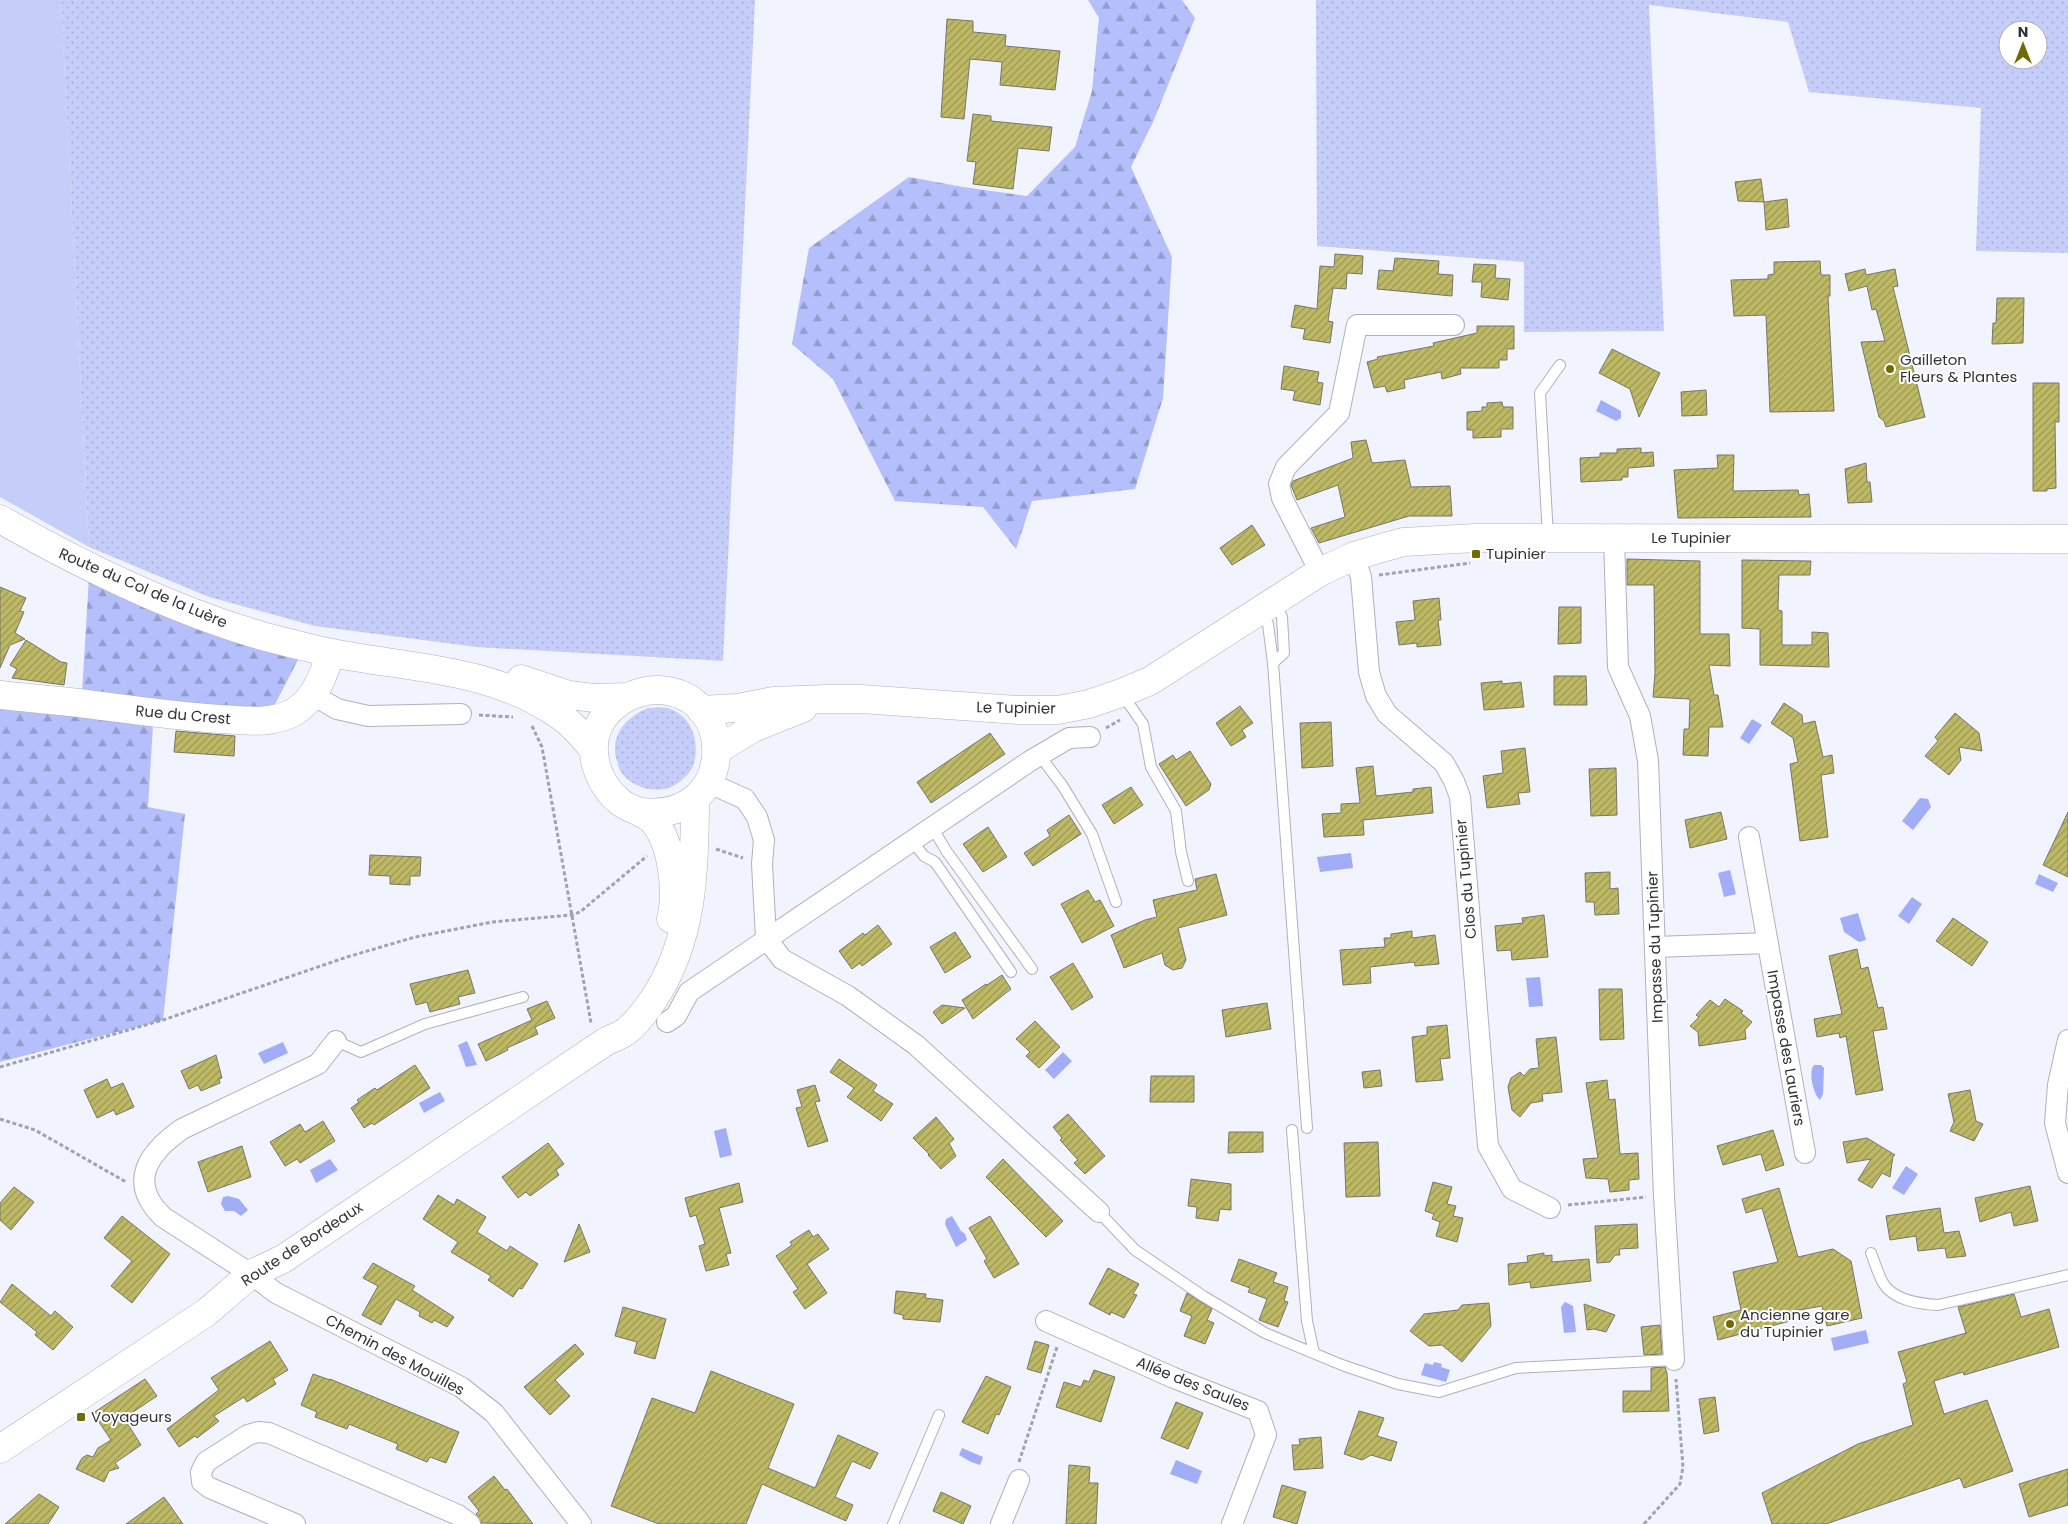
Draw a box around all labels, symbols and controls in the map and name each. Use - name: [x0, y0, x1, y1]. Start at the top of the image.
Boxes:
- north arrow: [1998, 20, 2048, 70]
- text: N: [2018, 22, 2028, 42]
- place label: Gailleton Fleurs & Plantes: [1900, 349, 2018, 387]
- marker: Gailleton Fleurs & Plantes: [1884, 363, 1896, 375]
- street label: Le Tupinier: [1651, 527, 1731, 548]
- street label: Route du Col de la Luère: [56, 542, 231, 633]
- place label: Tupinier: [1486, 543, 1546, 564]
- marker: Tupinier: [1470, 548, 1482, 560]
- street label: Le Tupinier: [976, 696, 1056, 719]
- street label: Rue du Crest: [135, 700, 232, 729]
- street label: Clos du Tupinier: [1450, 818, 1481, 940]
- street label: Impasse du Tupinier: [1641, 870, 1668, 1023]
- street label: Impasse des Lauriers: [1762, 968, 1811, 1128]
- street label: Route de Bordeaux: [237, 1196, 367, 1291]
- place label: Ancienne gare du Tupinier: [1740, 1304, 1850, 1342]
- street label: Chemin des Mouilles: [322, 1309, 469, 1400]
- marker: Ancienne gare du Tupinier: [1724, 1318, 1736, 1330]
- street label: Allée des Saules: [1133, 1351, 1253, 1416]
- place label: Voyageurs: [91, 1406, 172, 1427]
- marker: Voyageurs: [75, 1411, 87, 1423]

